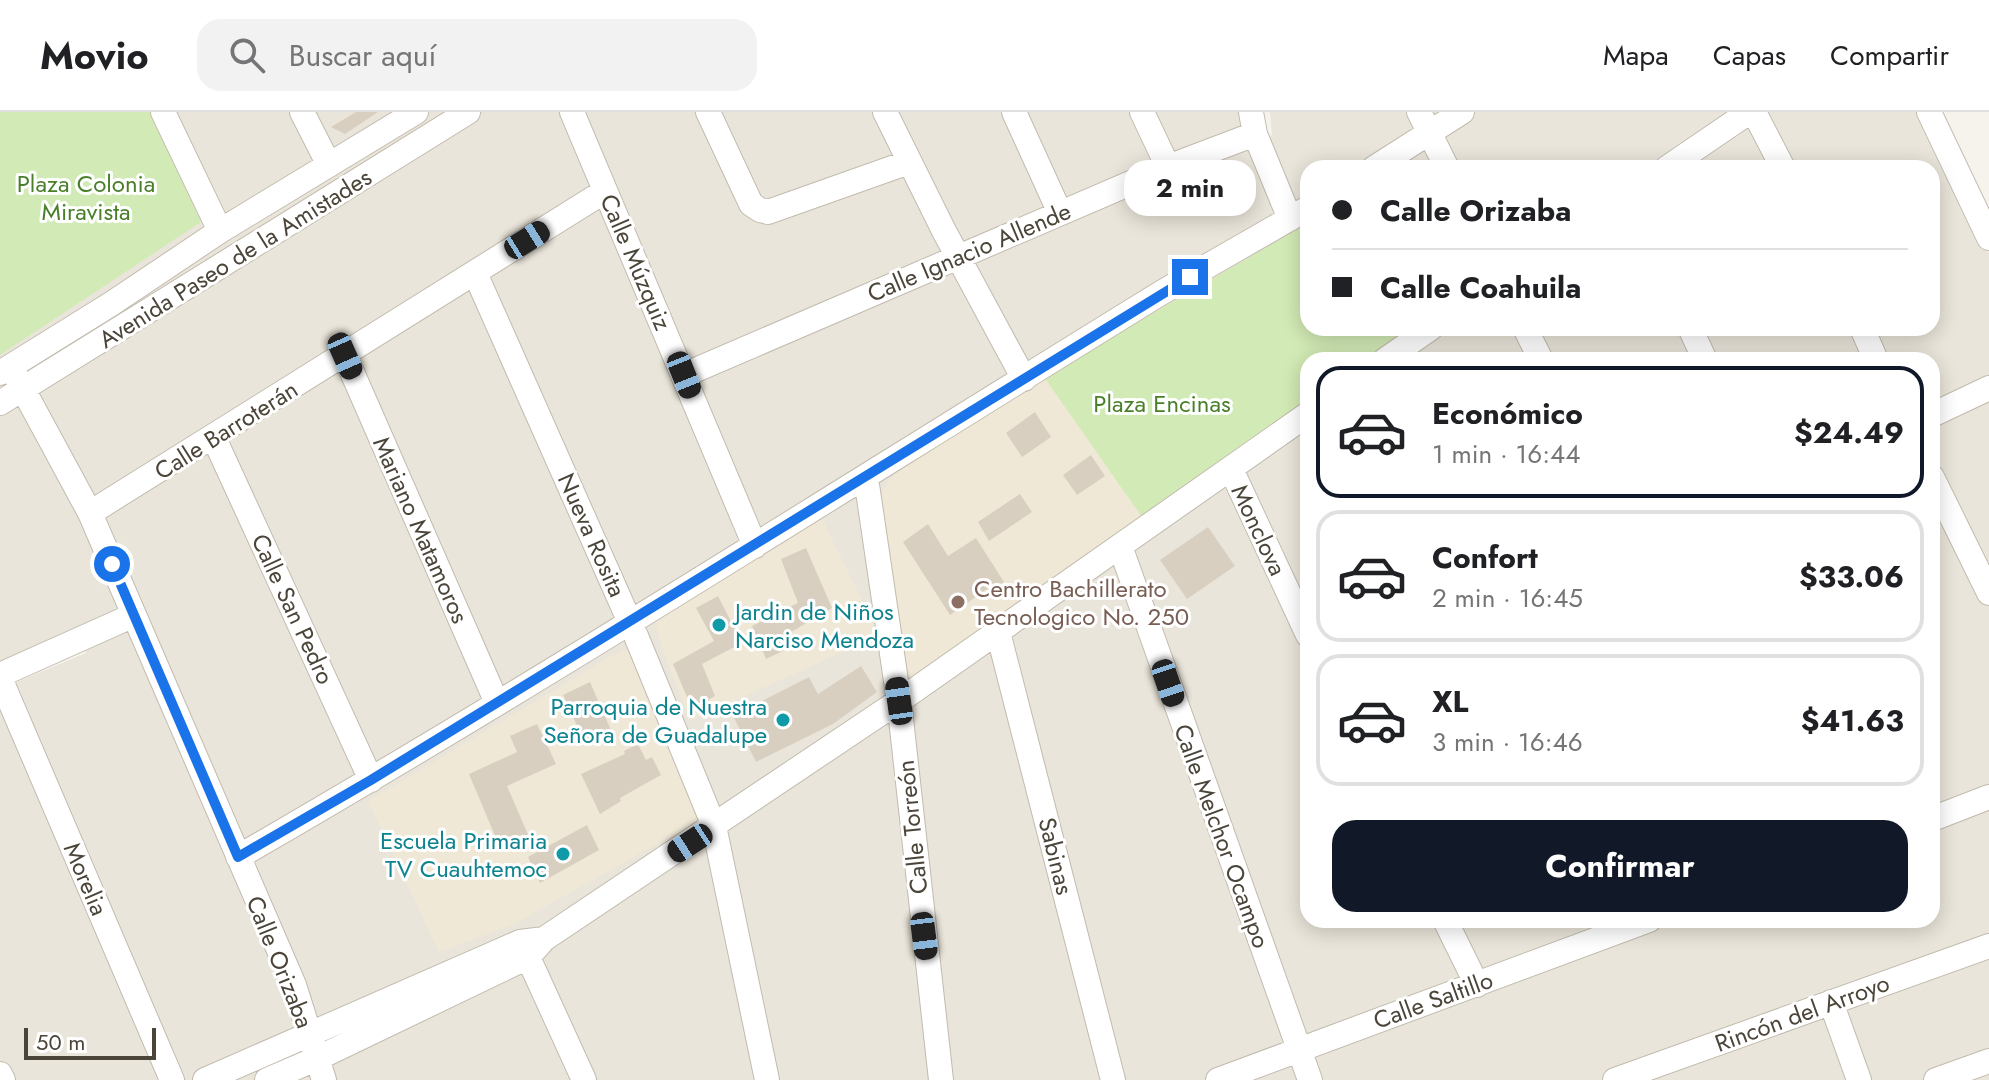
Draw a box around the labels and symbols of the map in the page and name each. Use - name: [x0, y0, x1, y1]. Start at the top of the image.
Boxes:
- street label: Avenida Paseo de la Amistades: [92, 159, 378, 357]
- callout: 2 min: [1124, 161, 1256, 217]
- park label: Plaza Colonia Miravista: [17, 166, 155, 229]
- street label: Calle Múzquiz: [592, 188, 680, 336]
- street label: Calle Ignacio Allende: [862, 193, 1076, 311]
- car: [500, 217, 554, 263]
- route end: [1172, 259, 1208, 295]
- car: [324, 329, 366, 383]
- car: [664, 348, 704, 402]
- street label: Calle Barroterán: [147, 372, 305, 488]
- park label: Plaza Encinas: [1093, 386, 1231, 421]
- street label: Mariano Matamoros: [364, 431, 478, 629]
- street label: Nueva Rosita: [549, 467, 635, 603]
- street label: Monclova: [1223, 479, 1295, 581]
- street label: Calle San Pedro: [243, 528, 343, 690]
- route start: [94, 546, 130, 582]
- place label: Centro Bachillerato Tecnologico No. 250: [974, 571, 1189, 634]
- marker: Centro Bachillerato Tecnologico No. 250: [949, 593, 967, 611]
- place label: Jardin de Niños Narciso Mendoza: [732, 594, 914, 657]
- marker: Jardin de Niños Narciso Mendoza: [710, 616, 728, 634]
- car: [1149, 656, 1187, 710]
- car: [884, 676, 914, 726]
- place label: Parroquia de Nuestra Señora de Guadalupe: [543, 689, 767, 752]
- marker: Parroquia de Nuestra Señora de Guadalupe: [774, 711, 792, 729]
- street label: Calle Melchor Ocampo: [1165, 719, 1279, 953]
- street label: Calle Torreón: [888, 758, 936, 896]
- street label: Sabinas: [1030, 814, 1082, 898]
- car: [663, 820, 717, 866]
- place label: Escuela Primaria TV Cuauhtemoc: [380, 823, 547, 886]
- street label: Morelia: [55, 837, 117, 921]
- marker: Escuela Primaria TV Cuauhtemoc: [554, 845, 572, 863]
- street label: Calle Orizaba: [238, 891, 322, 1033]
- car: [909, 911, 939, 961]
- street label: Calle Saltillo: [1368, 962, 1498, 1038]
- street label: Rincón del Arroyo: [1710, 965, 1894, 1061]
- scale bar: [24, 1024, 156, 1060]

